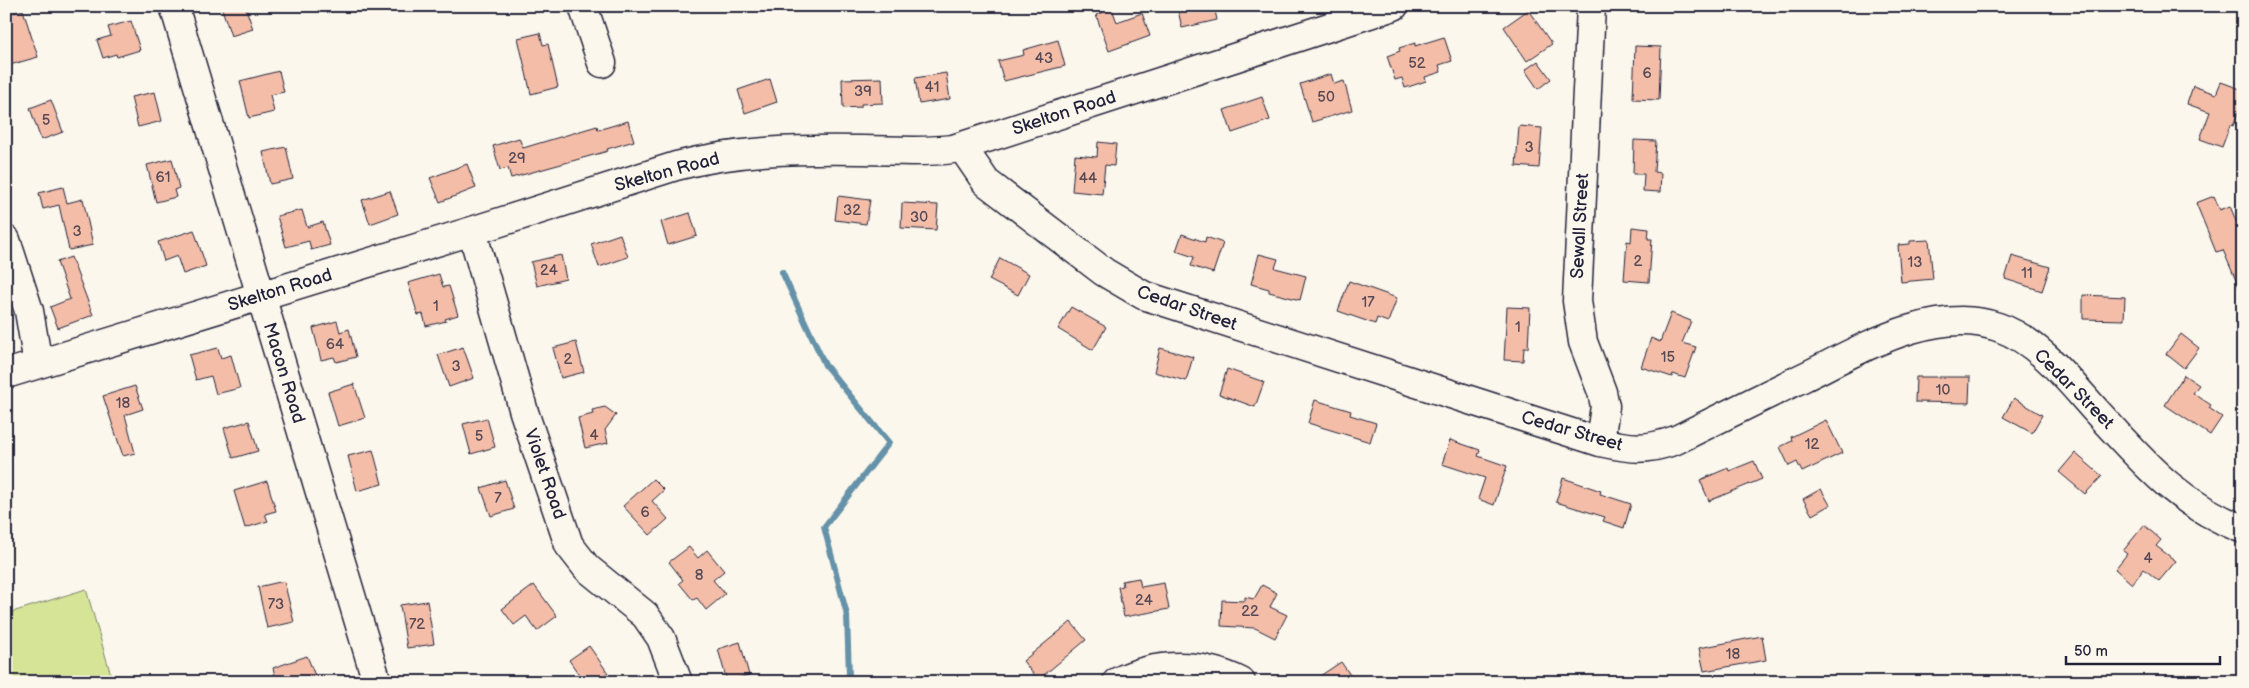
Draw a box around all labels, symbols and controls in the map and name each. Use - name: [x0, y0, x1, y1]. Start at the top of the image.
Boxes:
- house number: 43: [1035, 49, 1053, 68]
- house number: 52: [1408, 54, 1426, 73]
- house number: 6: [1642, 64, 1652, 83]
- house number: 41: [925, 78, 939, 97]
- house number: 39: [854, 82, 872, 101]
- street label: Skelton Road: [1009, 86, 1119, 140]
- house number: 50: [1317, 88, 1335, 107]
- house number: 5: [42, 111, 50, 130]
- house number: 3: [1524, 138, 1534, 157]
- street label: Skelton Road: [612, 148, 722, 196]
- house number: 29: [508, 149, 526, 168]
- house number: 61: [156, 168, 170, 187]
- house number: 44: [1079, 169, 1097, 188]
- street label: Sewall Street: [1567, 172, 1593, 279]
- house number: 32: [843, 201, 861, 220]
- house number: 30: [910, 208, 928, 227]
- house number: 3: [72, 222, 82, 241]
- house number: 2: [1634, 252, 1643, 271]
- house number: 13: [1907, 253, 1923, 272]
- house number: 24: [540, 261, 558, 280]
- street label: Skelton Road: [225, 264, 335, 316]
- house number: 11: [2021, 264, 2033, 283]
- street label: Cedar Street: [1134, 281, 1240, 335]
- house number: 17: [1361, 293, 1375, 312]
- house number: 1: [433, 297, 439, 316]
- house number: 1: [1515, 318, 1521, 337]
- street label: Macon Road: [259, 320, 309, 426]
- house number: 64: [326, 335, 344, 354]
- street label: Cedar Street: [2030, 345, 2119, 434]
- house number: 15: [1661, 348, 1675, 367]
- house number: 2: [564, 350, 573, 369]
- house number: 3: [451, 357, 461, 376]
- house number: 10: [1936, 381, 1950, 400]
- house number: 18: [116, 394, 131, 413]
- street label: Cedar Street: [1519, 407, 1626, 456]
- street label: Violet Road: [520, 426, 570, 522]
- house number: 4: [589, 426, 599, 445]
- house number: 5: [475, 427, 483, 446]
- house number: 12: [1805, 435, 1819, 454]
- house number: 7: [494, 489, 502, 508]
- house number: 6: [640, 503, 650, 522]
- house number: 4: [2143, 549, 2153, 568]
- house number: 8: [695, 566, 704, 585]
- house number: 24: [1135, 591, 1153, 610]
- house number: 73: [268, 595, 284, 614]
- house number: 22: [1241, 602, 1259, 621]
- house number: 72: [409, 615, 425, 634]
- scale bar: [2066, 633, 2220, 665]
- text: 50 m: [2074, 642, 2108, 661]
- house number: 18: [1726, 645, 1741, 664]

